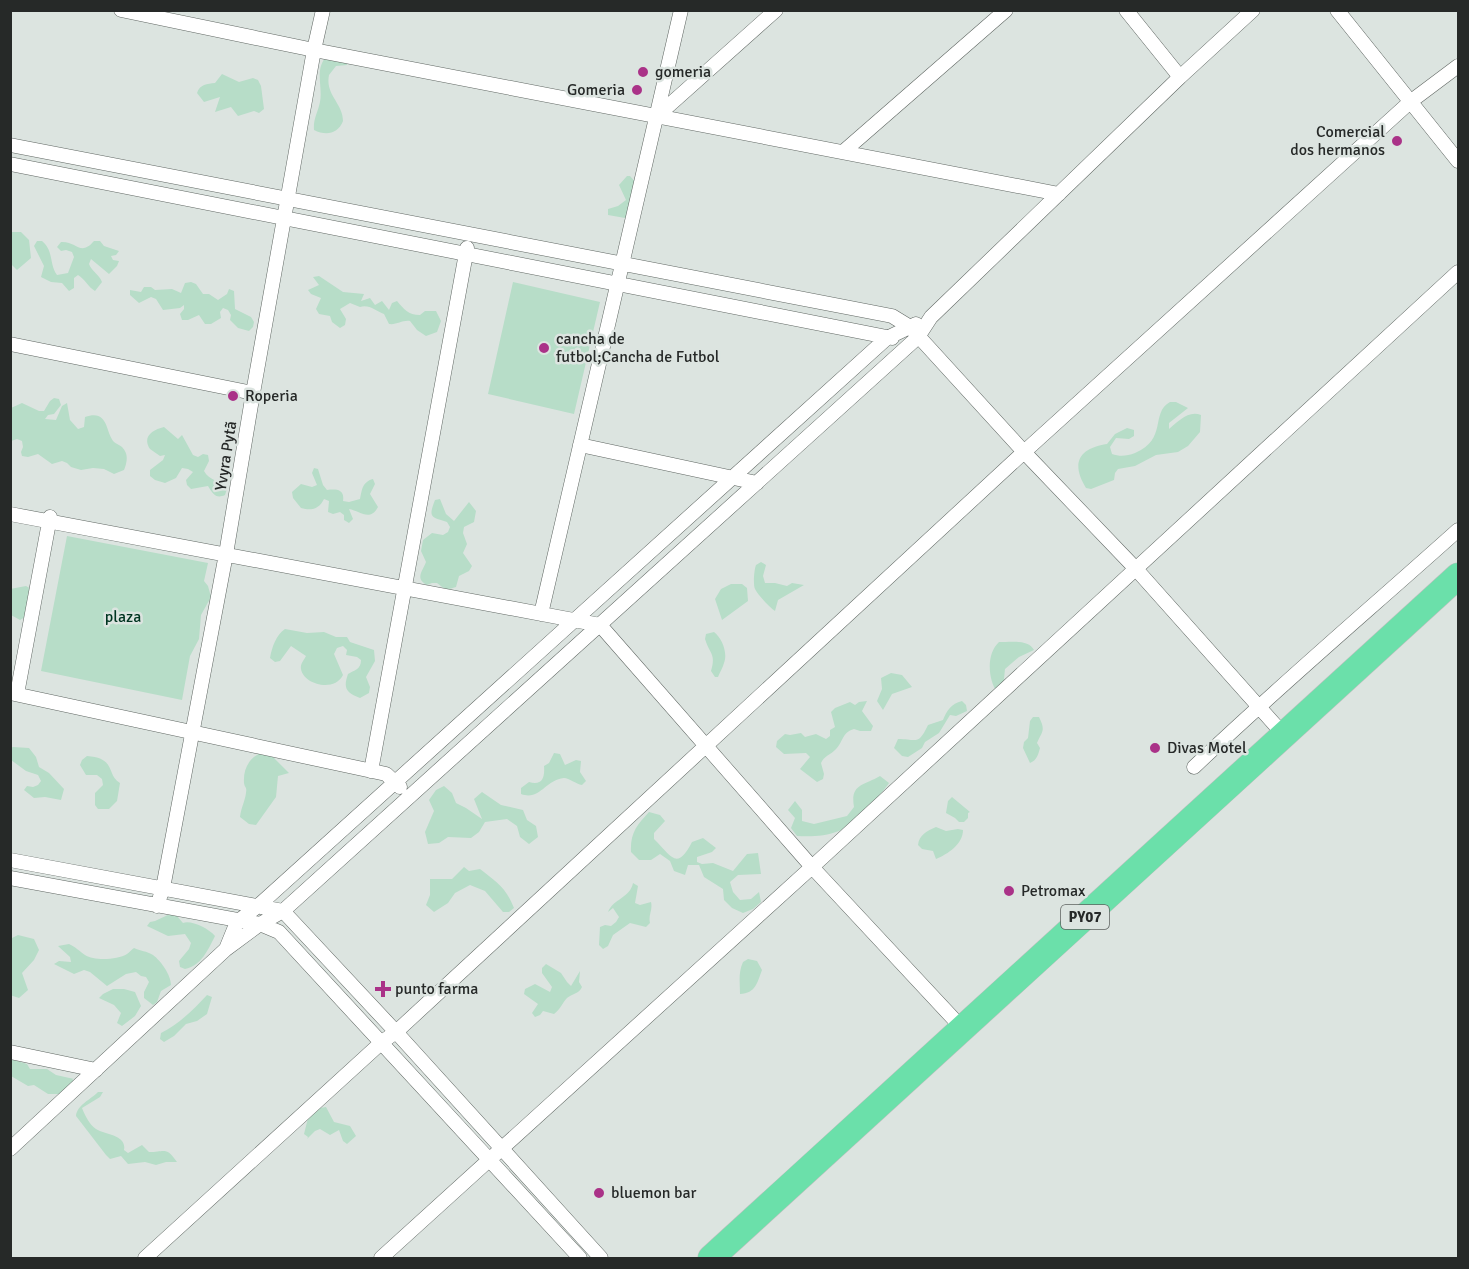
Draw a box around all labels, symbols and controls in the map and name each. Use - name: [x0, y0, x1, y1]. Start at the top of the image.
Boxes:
- place label: gomeria: [655, 62, 711, 82]
- marker: gomeria: [636, 65, 650, 79]
- place label: Gomeria: [567, 80, 625, 100]
- marker: Gomeria: [630, 83, 644, 97]
- place label: Comercial dos hermanos: [1290, 122, 1385, 160]
- marker: Comercial dos hermanos: [1390, 134, 1404, 148]
- place label: cancha de futbol;Cancha de Futbol: [556, 329, 720, 367]
- marker: cancha de futbol;Cancha de Futbol: [537, 341, 551, 355]
- place label: Roperia: [245, 386, 298, 406]
- marker: Roperia: [226, 389, 240, 403]
- street label: Yvyra Pytã: [211, 420, 241, 492]
- park label: plaza: [105, 607, 141, 627]
- place label: Divas Motel: [1167, 738, 1247, 758]
- marker: Divas Motel: [1148, 741, 1162, 755]
- place label: Petromax: [1021, 881, 1086, 901]
- marker: Petromax: [1002, 884, 1016, 898]
- road number: PY07: [1061, 905, 1109, 929]
- place label: punto farma: [395, 979, 478, 999]
- marker: punto farma: [376, 982, 390, 996]
- place label: bluemon bar: [611, 1183, 697, 1203]
- marker: bluemon bar: [592, 1186, 606, 1200]

